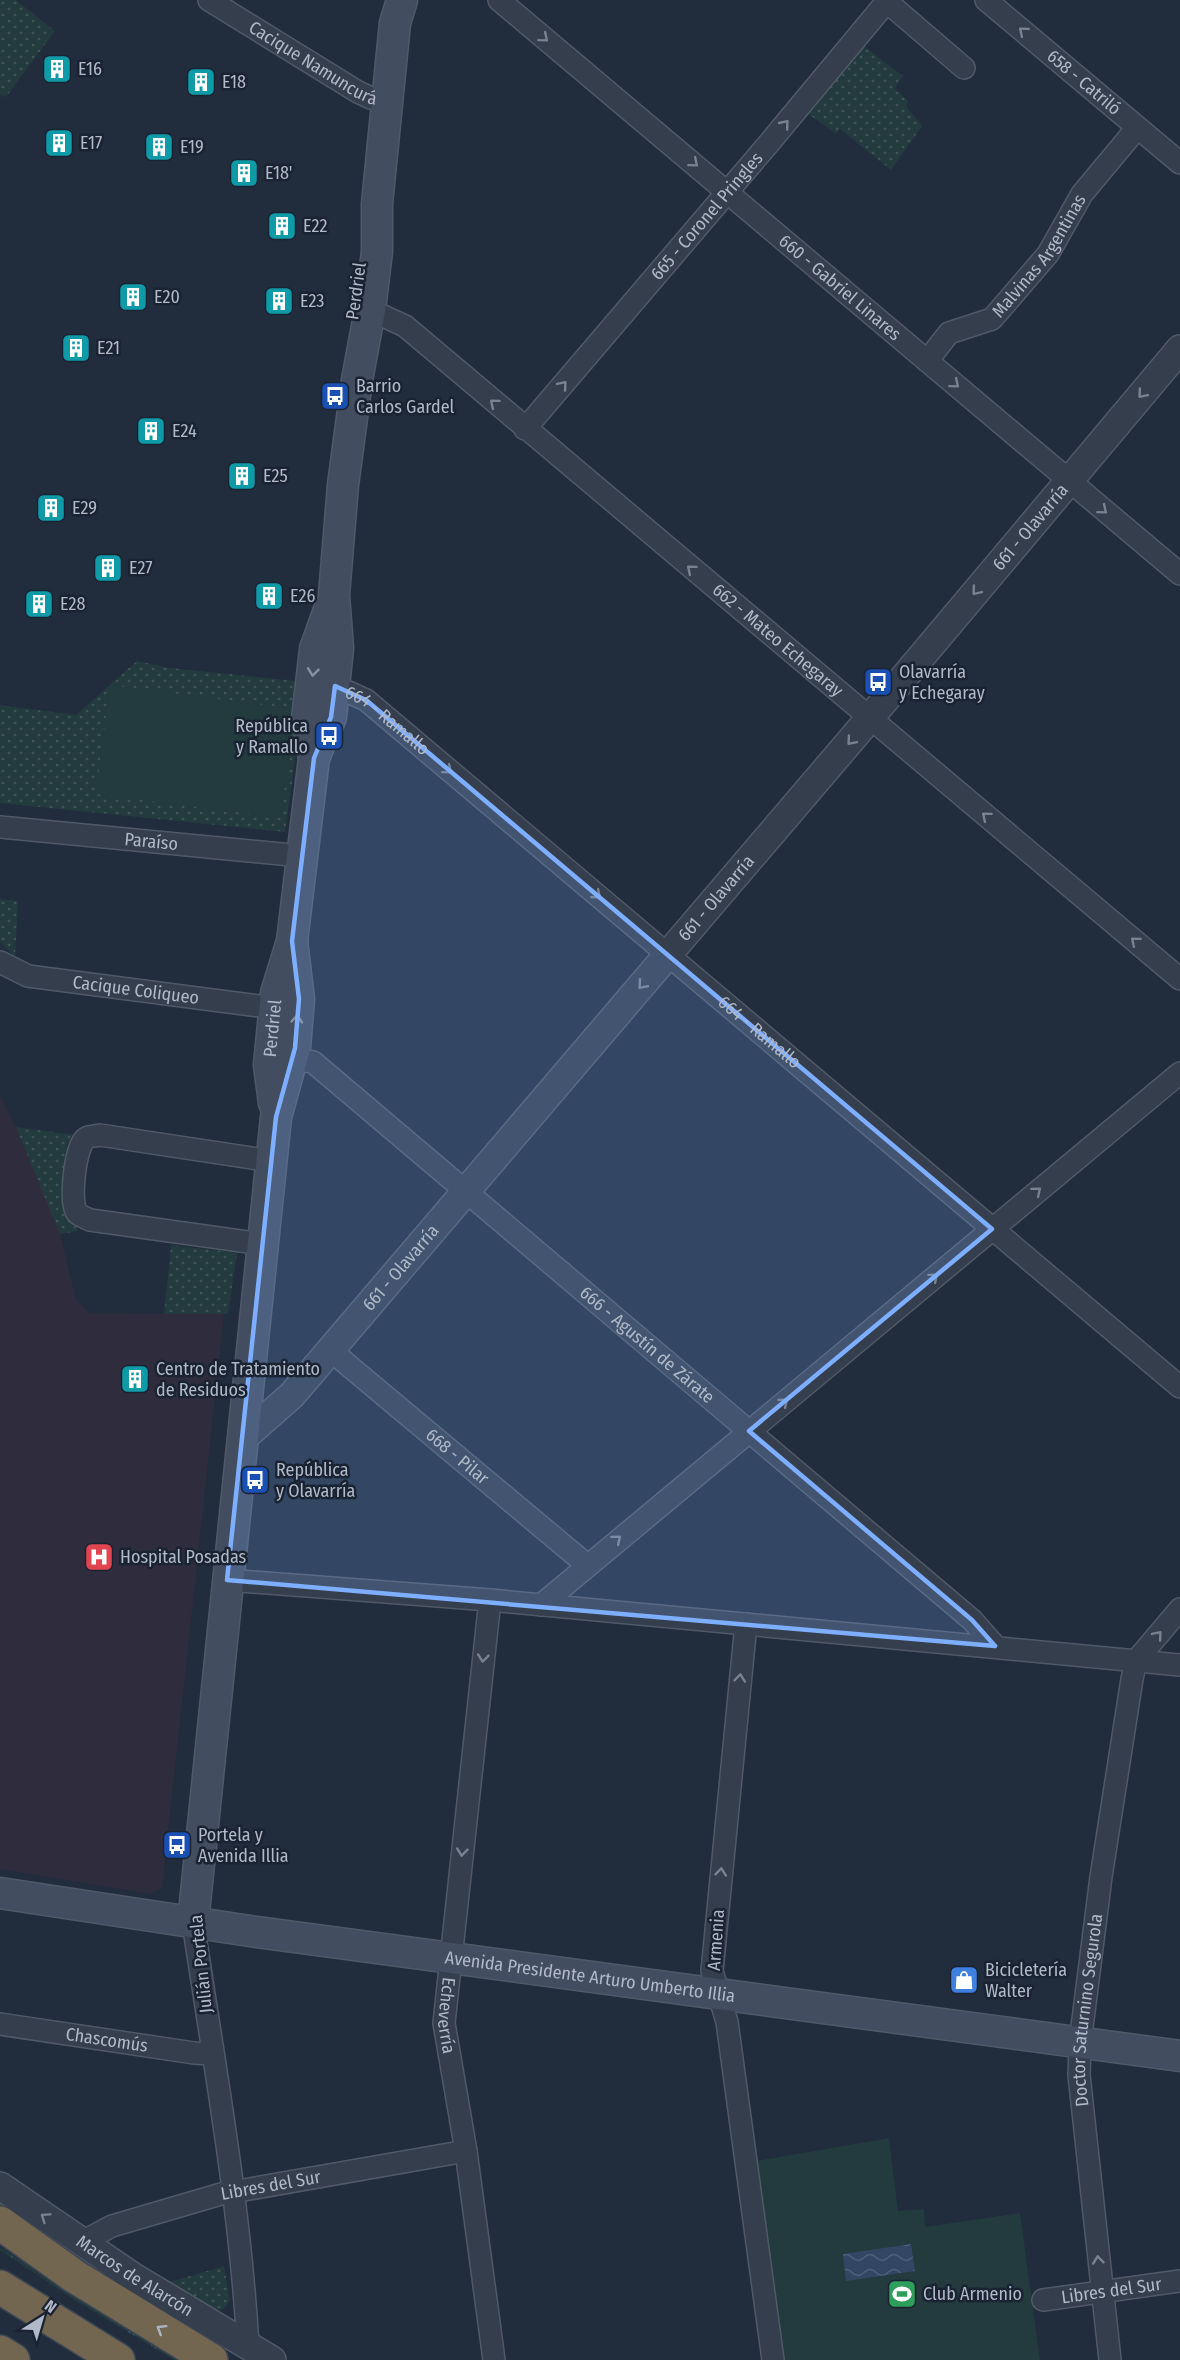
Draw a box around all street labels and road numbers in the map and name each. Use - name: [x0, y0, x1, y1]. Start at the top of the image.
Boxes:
- street label: Cacique Namuncurá: [245, 16, 379, 110]
- street label: 658 - Catriló: [1043, 45, 1125, 120]
- street label: 665 - Coronel Pringles: [646, 147, 768, 284]
- street label: Malvinas Argentinas: [987, 190, 1091, 322]
- street label: 660 - Gabriel Linares: [774, 230, 906, 345]
- street label: Perdriel: [341, 261, 371, 321]
- street label: 661 - Olavarría: [988, 479, 1073, 575]
- street label: 662 - Mateo Echegaray: [708, 579, 848, 701]
- street label: 664 - Ramallo: [342, 681, 434, 760]
- street label: Paraíso: [124, 828, 179, 855]
- street label: 661 - Olavarría: [673, 850, 759, 946]
- street label: Cacique Coliqueo: [71, 971, 200, 1009]
- street label: 664 - Ramallo: [714, 991, 805, 1073]
- street label: Perdriel: [259, 998, 286, 1058]
- street label: 661 - Olavarría: [358, 1220, 444, 1315]
- street label: 666 - Agustín de Zárate: [575, 1282, 719, 1408]
- street label: 668 - Pilar: [421, 1424, 494, 1490]
- street label: Armenia: [703, 1908, 729, 1971]
- street label: Doctor Saturnino Segurola: [1068, 1912, 1107, 2108]
- street label: Julián Portela: [185, 1914, 217, 2014]
- street label: Avenida Presidente Arturo Umberto Illia: [444, 1946, 737, 2007]
- street label: Echeverría: [433, 1976, 460, 2056]
- street label: Chascomús: [64, 2023, 150, 2057]
- street label: Libres del Sur: [219, 2166, 323, 2205]
- street label: Marcos de Alarcón: [72, 2230, 197, 2321]
- street label: Libres del Sur: [1060, 2273, 1164, 2308]

